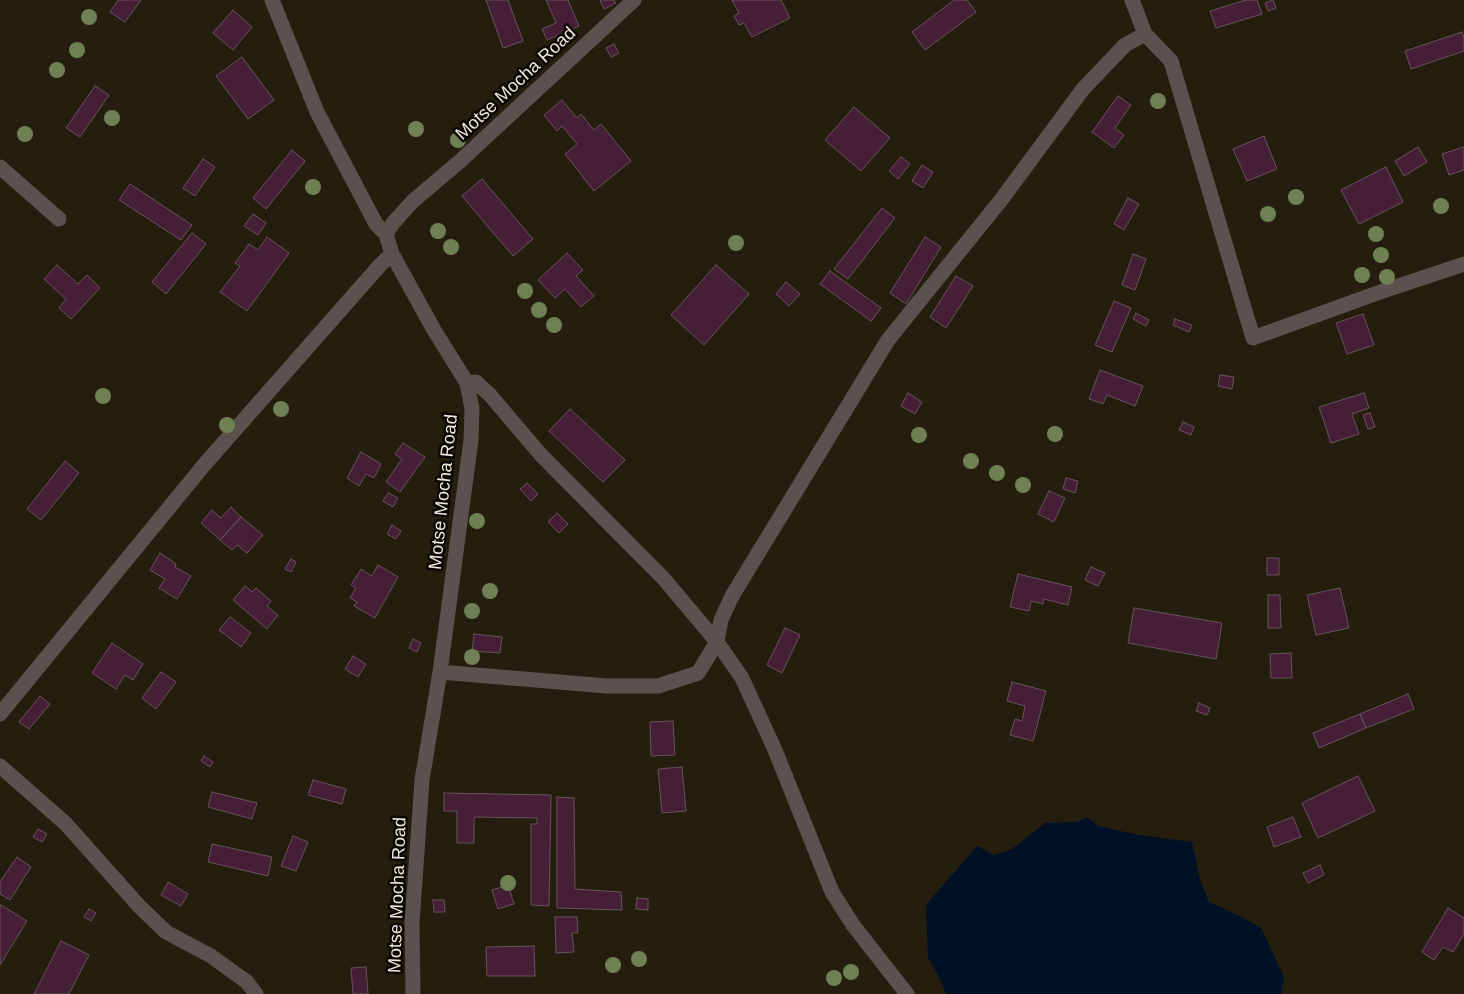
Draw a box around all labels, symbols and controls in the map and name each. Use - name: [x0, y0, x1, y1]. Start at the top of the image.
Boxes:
- street label: Motse Mocha Road: [452, 23, 580, 145]
- street label: Motse Mocha Road: [425, 413, 463, 571]
- street label: Motse Mocha Road: [384, 817, 412, 973]

